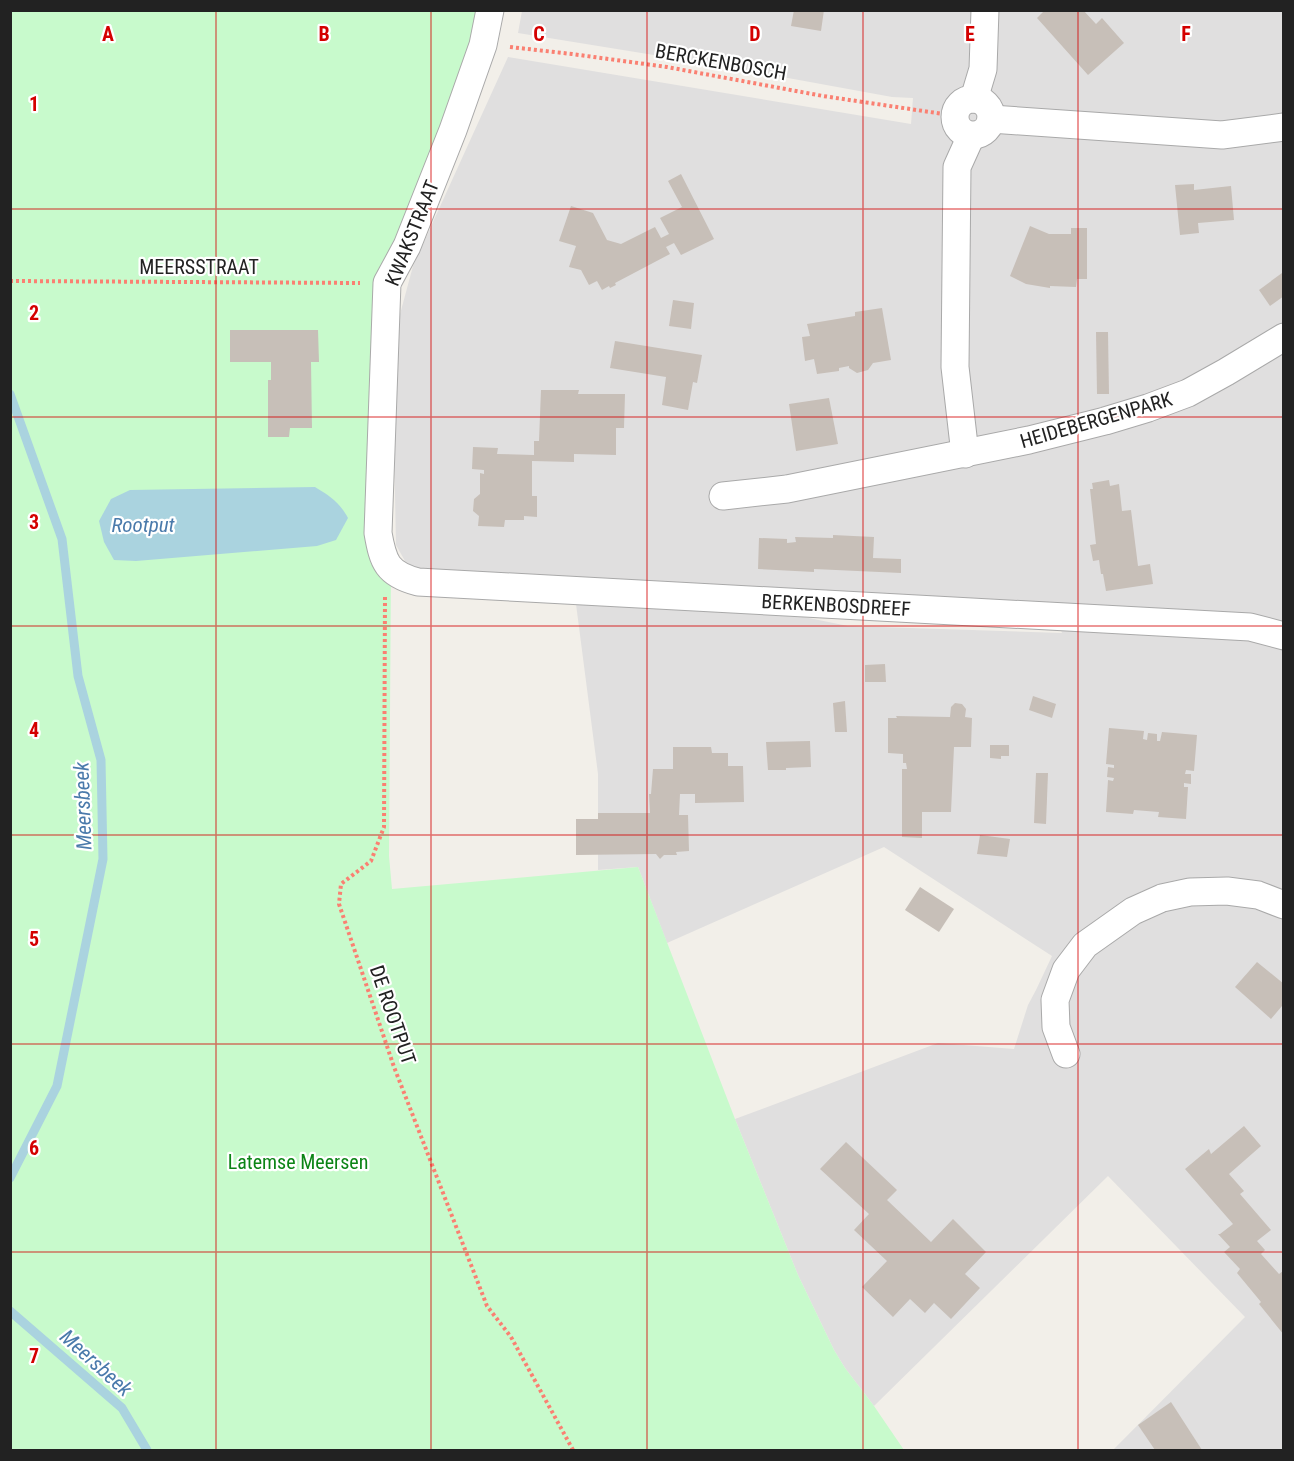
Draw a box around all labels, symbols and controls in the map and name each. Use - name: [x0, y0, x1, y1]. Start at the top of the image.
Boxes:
- text: A: [102, 22, 114, 46]
- text: B: [318, 22, 330, 46]
- text: C: [533, 22, 545, 46]
- text: D: [749, 22, 761, 46]
- text: E: [965, 22, 975, 46]
- text: F: [1181, 22, 1191, 46]
- street label: BERCKENBOSCH: [653, 39, 789, 85]
- text: 1: [29, 92, 39, 116]
- street label: KWAKSTRAAT: [380, 177, 444, 289]
- street label: MEERSSTRAAT: [139, 255, 259, 279]
- text: 2: [29, 301, 39, 325]
- street label: HEIDEBERGENPARK: [1017, 387, 1175, 453]
- text: 3: [29, 510, 39, 534]
- water label: Rootput: [111, 513, 176, 537]
- street label: BERKENBOSDREEF: [761, 589, 911, 621]
- text: 4: [29, 718, 39, 742]
- water label: Meersbeek: [69, 761, 97, 851]
- text: 5: [29, 927, 39, 951]
- street label: DE ROOTPUT: [365, 962, 421, 1068]
- text: 6: [29, 1136, 39, 1160]
- park label: Latemse Meersen: [228, 1150, 368, 1174]
- water label: Meersbeek: [55, 1325, 137, 1402]
- text: 7: [29, 1344, 39, 1368]

